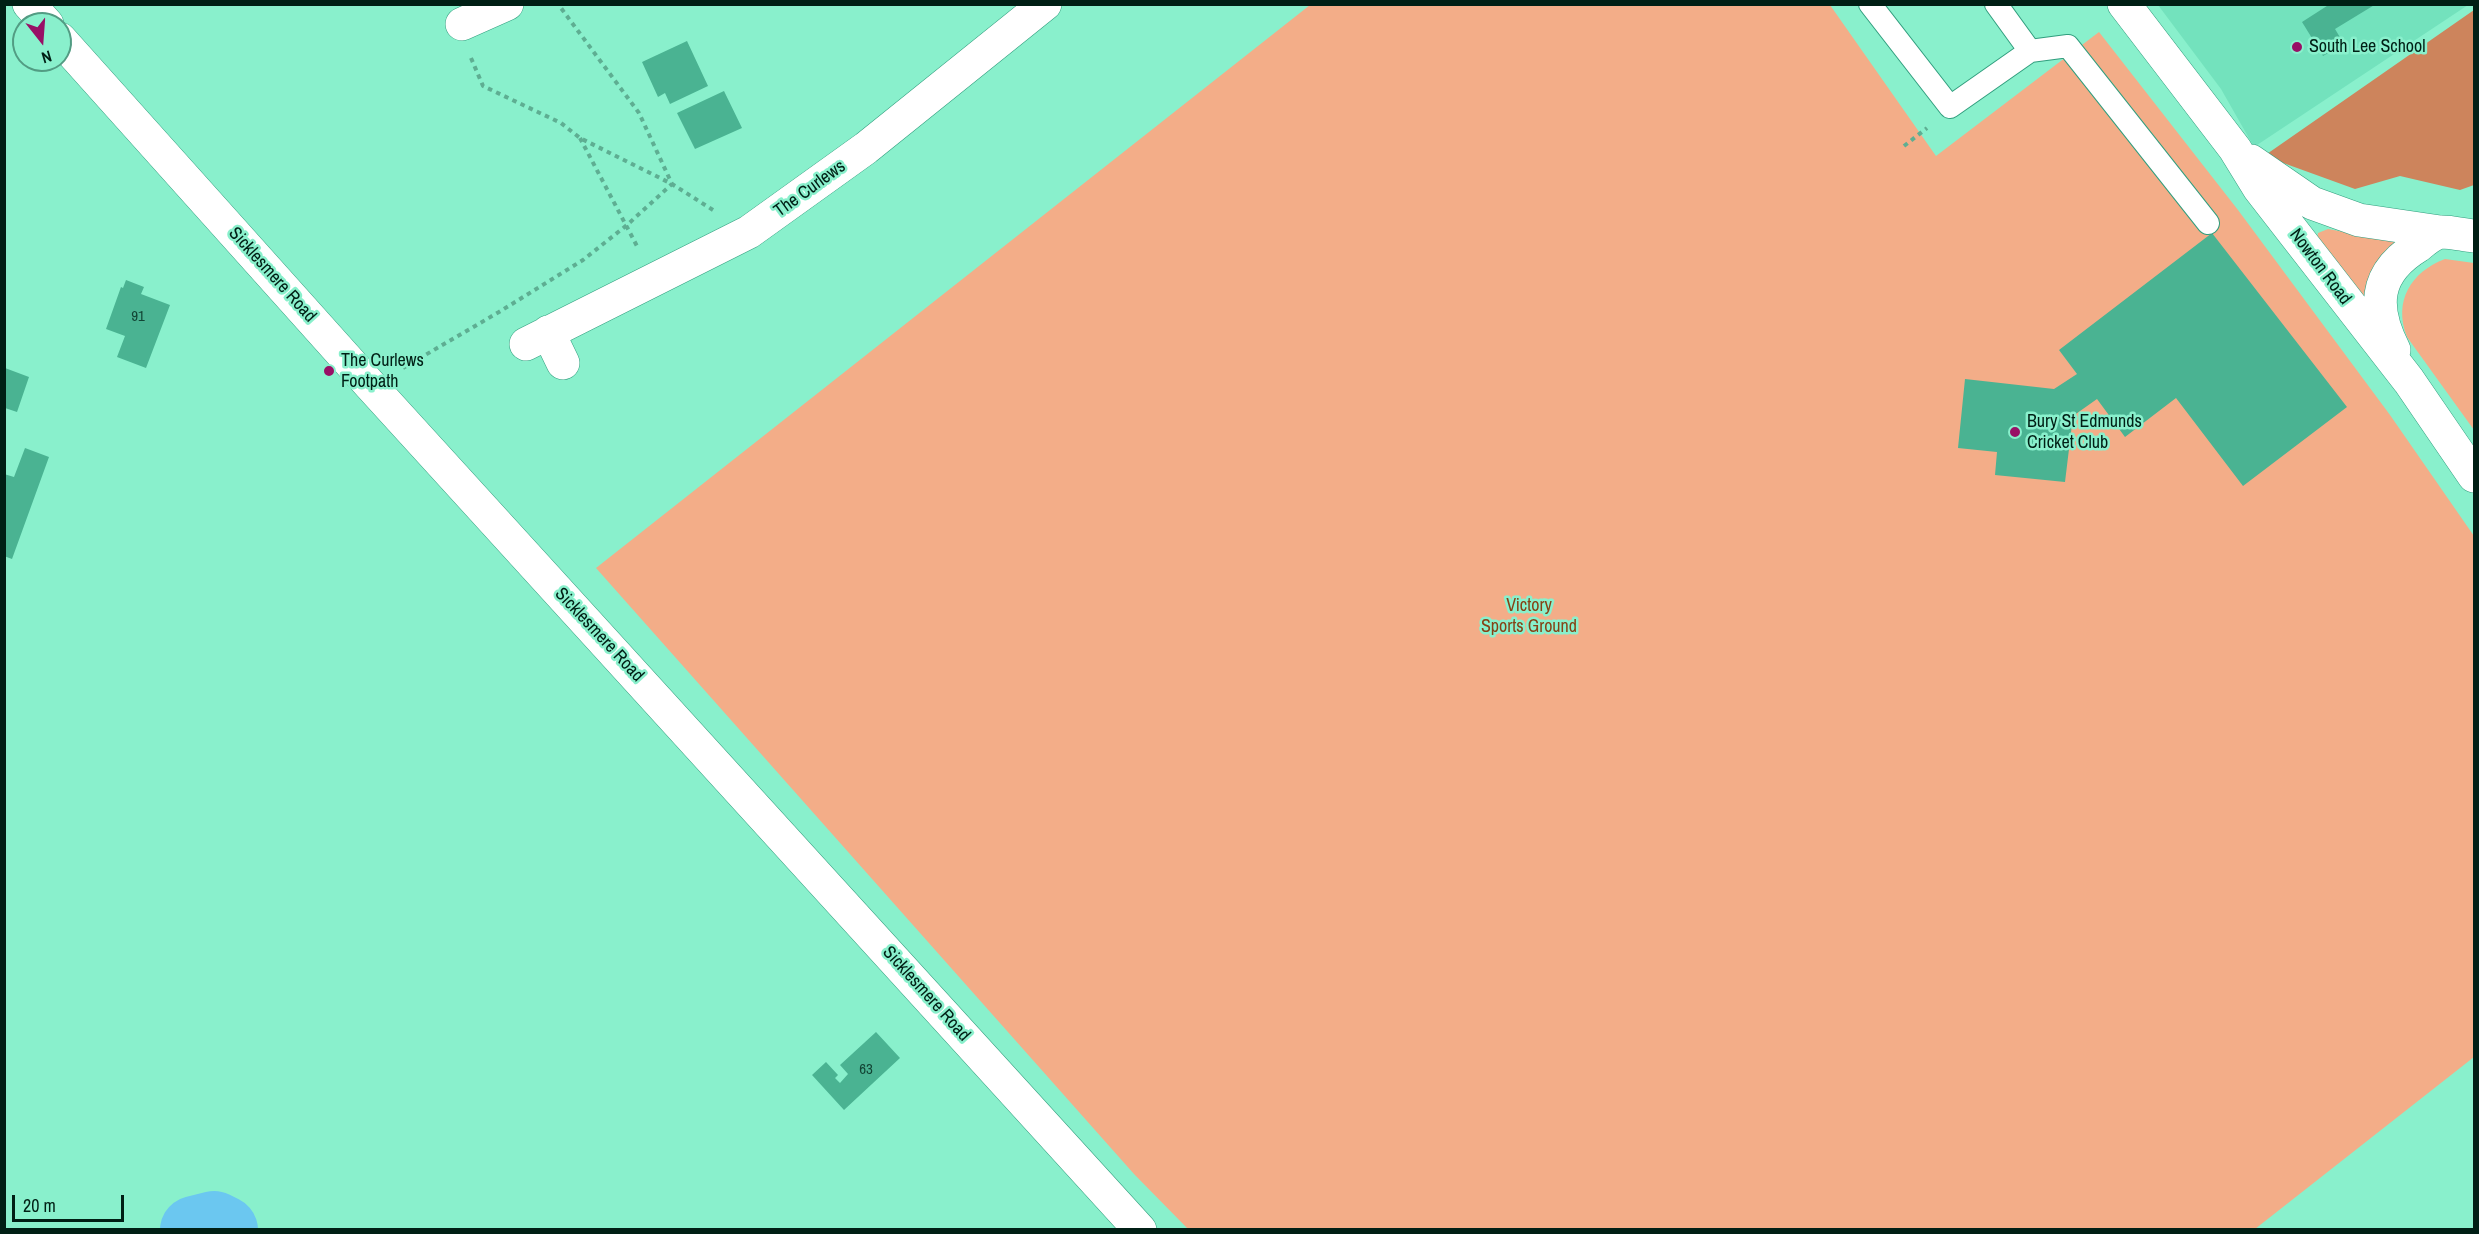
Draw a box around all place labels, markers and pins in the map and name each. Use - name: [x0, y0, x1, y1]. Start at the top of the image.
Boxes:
- place label: South Lee School: [2309, 36, 2426, 58]
- marker: South Lee School: [2290, 40, 2304, 54]
- place label: The Curlews Footpath: [341, 350, 424, 392]
- marker: The Curlews Footpath: [322, 364, 336, 378]
- place label: Bury St Edmunds Cricket Club: [2027, 411, 2142, 454]
- marker: Bury St Edmunds Cricket Club: [2008, 425, 2022, 439]

